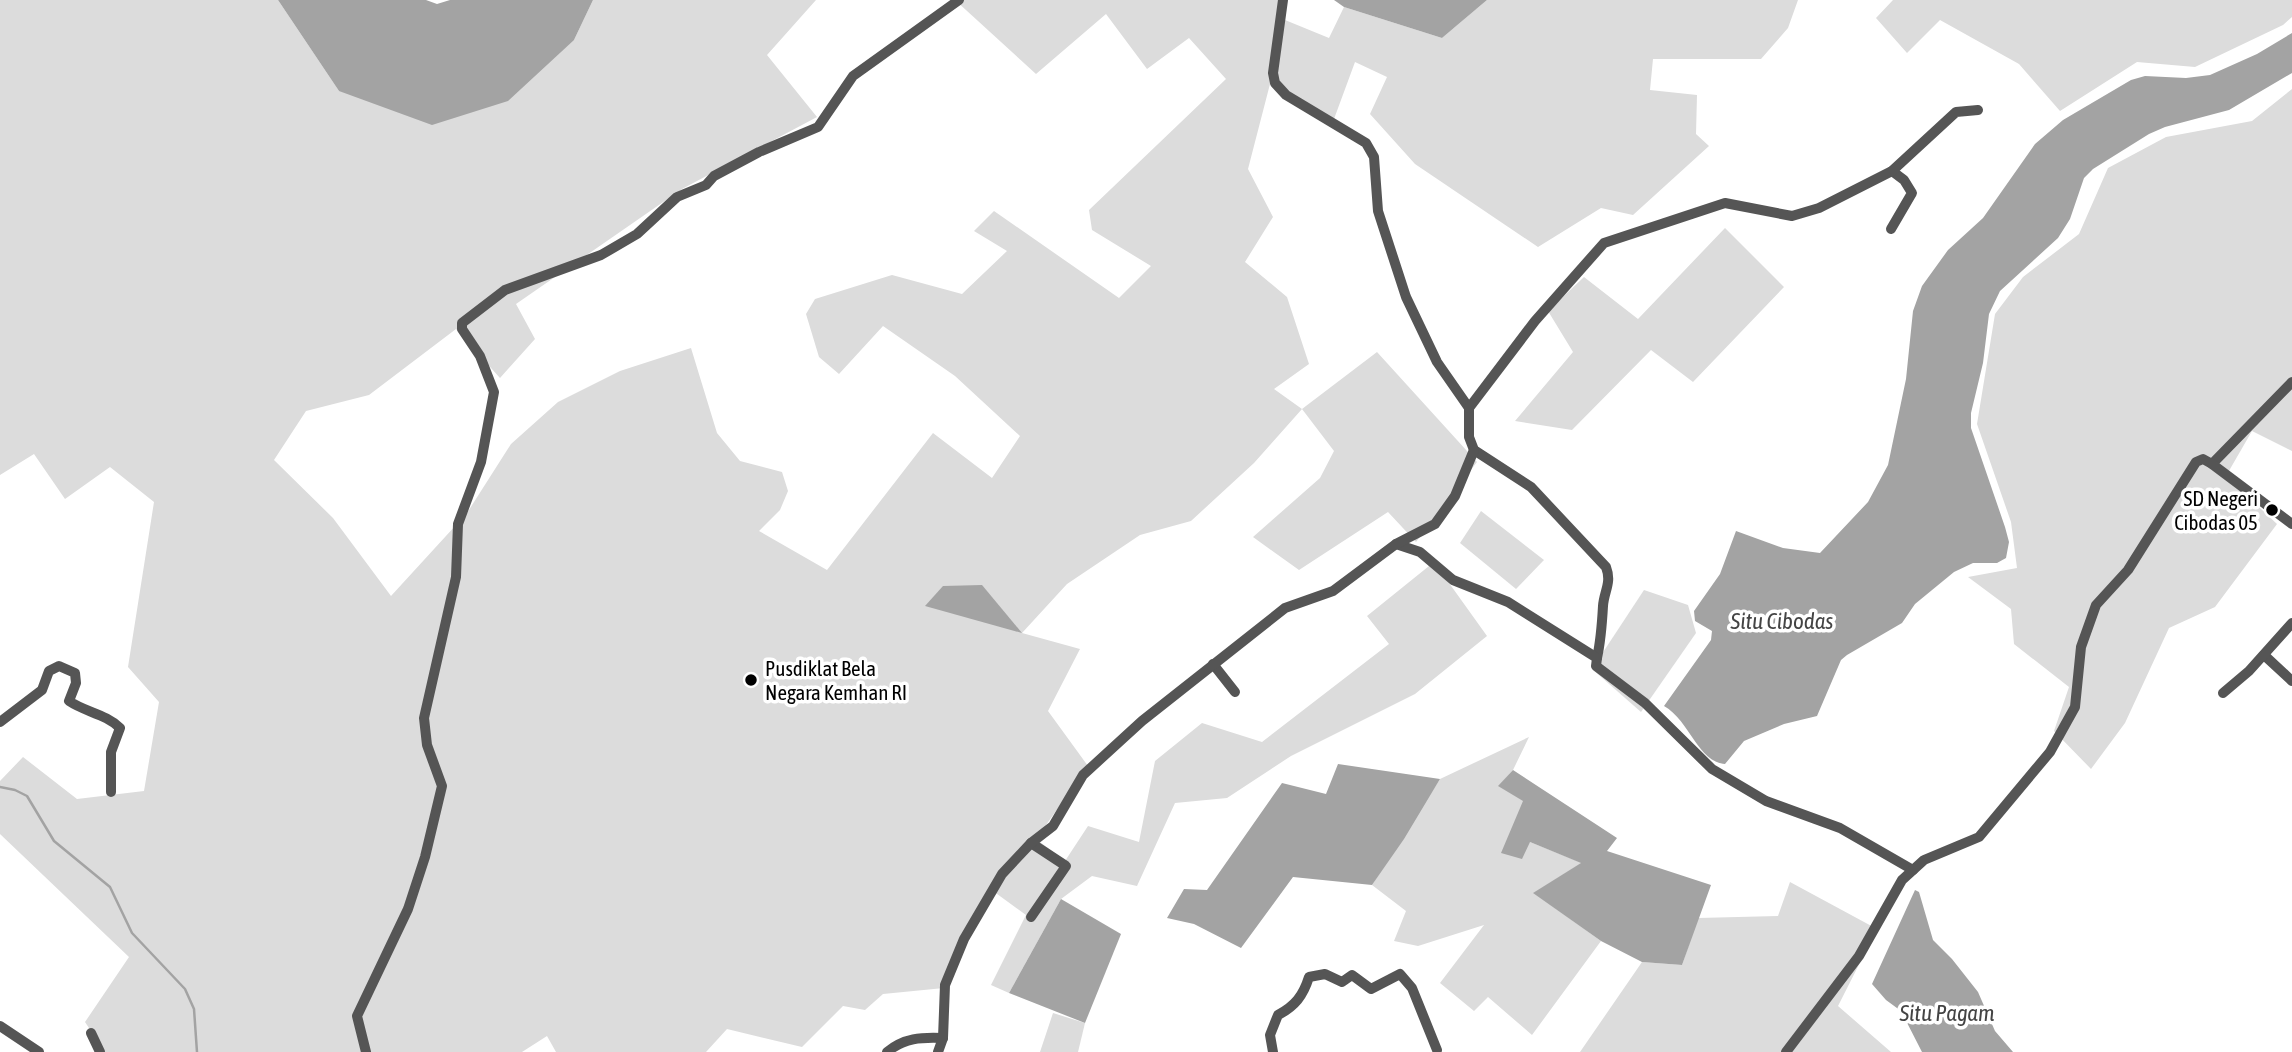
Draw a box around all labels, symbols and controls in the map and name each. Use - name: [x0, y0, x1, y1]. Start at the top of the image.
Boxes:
- place label: SD Negeri Cibodas 05: [2174, 486, 2258, 534]
- marker: SD Negeri Cibodas 05: [2264, 502, 2280, 518]
- water label: Situ Cibodas: [1730, 608, 1833, 634]
- place label: Pusdiklat Bela Negara Kemhan RI: [765, 656, 907, 704]
- marker: Pusdiklat Bela Negara Kemhan RI: [743, 672, 759, 688]
- water label: Situ Pagam: [1898, 1000, 1995, 1026]

